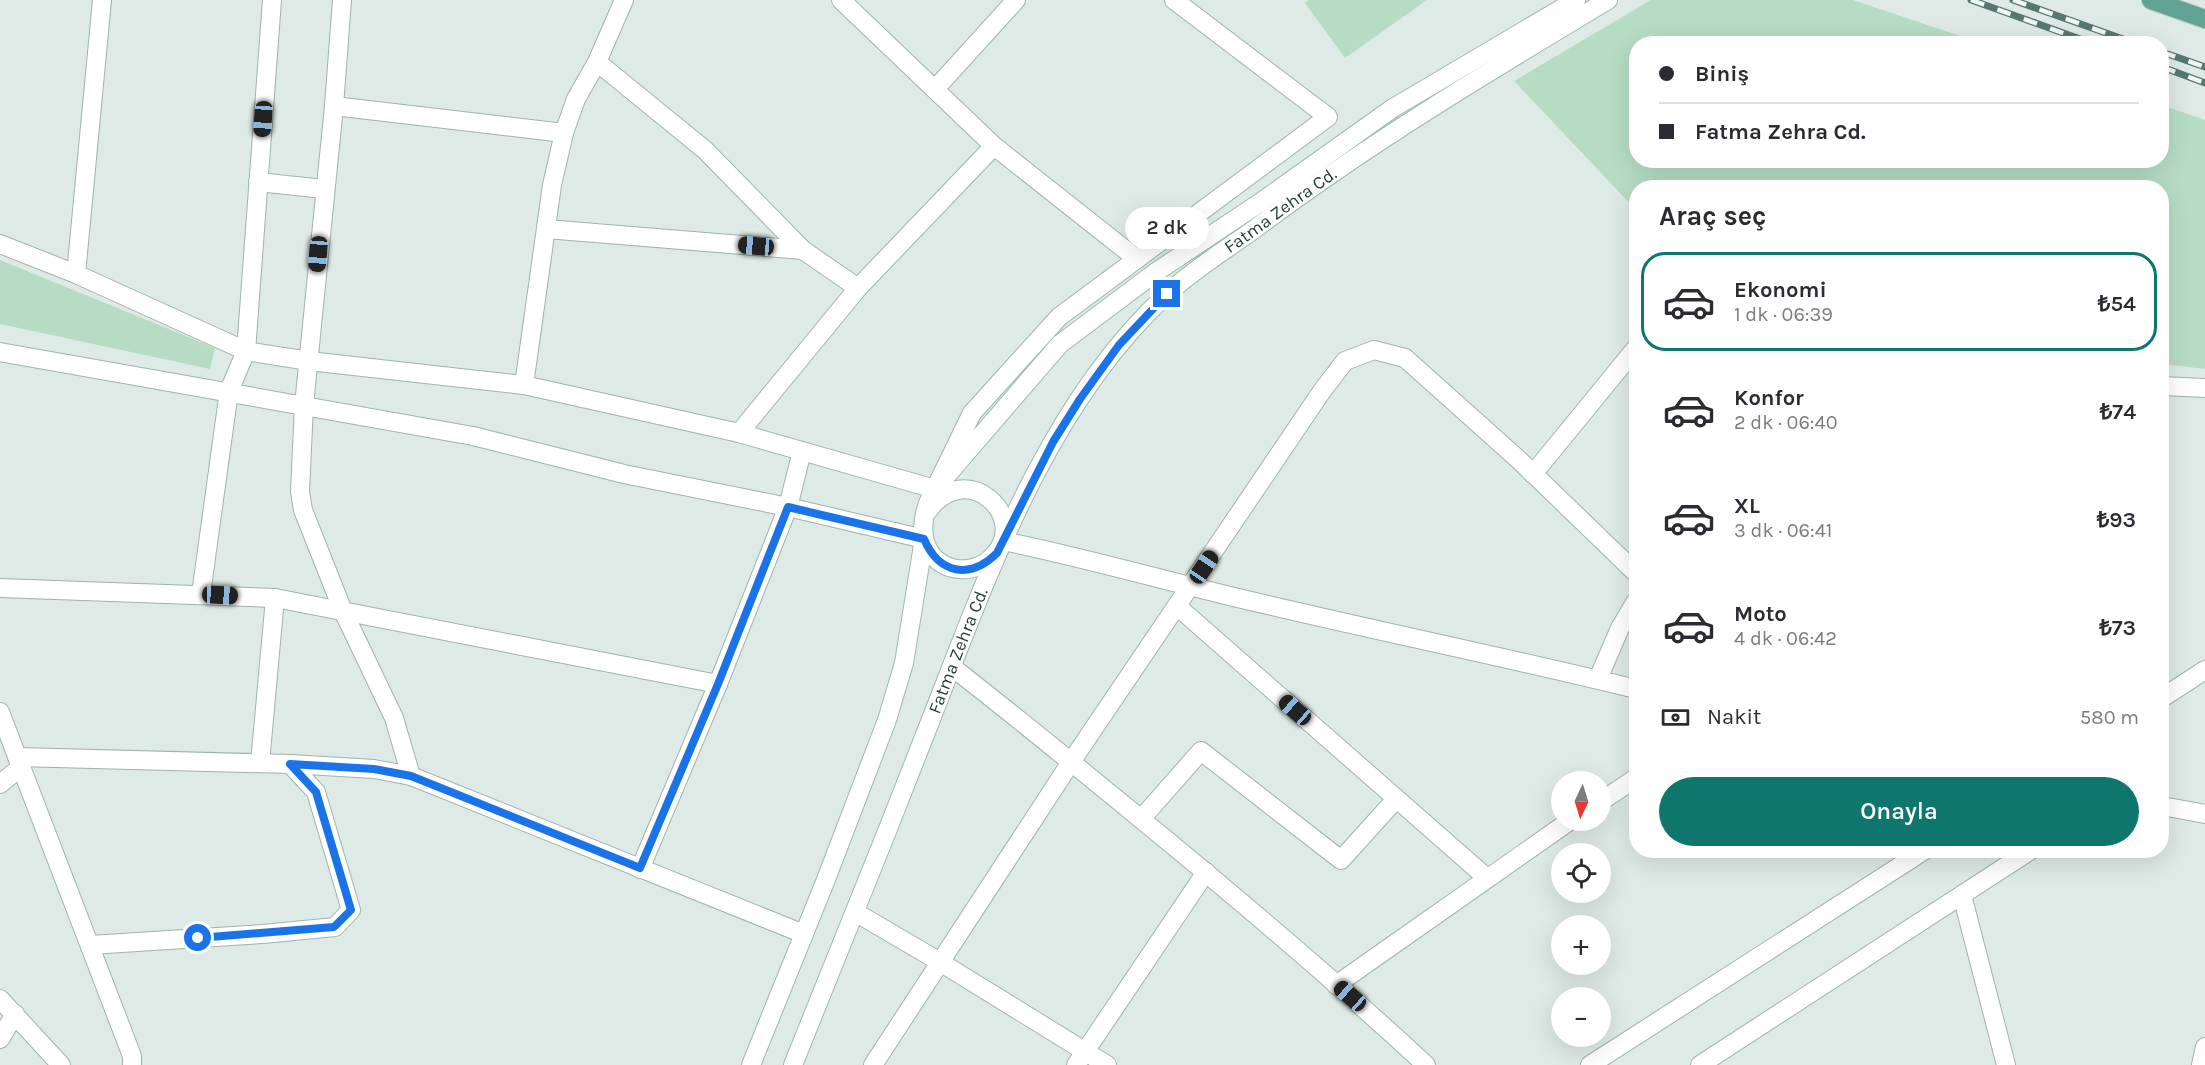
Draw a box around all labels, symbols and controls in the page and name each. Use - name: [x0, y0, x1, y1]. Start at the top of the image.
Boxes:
- text: Biniş: [1695, 61, 1749, 87]
- car: [253, 100, 273, 138]
- text: Fatma Zehra Cd.: [1695, 119, 1866, 145]
- street label: Fatma Zehra Cd.: [1220, 163, 1341, 258]
- text: Araç seç: [1659, 200, 1766, 232]
- callout: 2 dk: [1125, 207, 1209, 249]
- text: 2 dk: [1147, 216, 1187, 239]
- car: [307, 235, 329, 273]
- car: [737, 235, 775, 257]
- icon: car: [1662, 275, 1716, 329]
- text: Ekonomi: [1734, 277, 1827, 303]
- route end: [1153, 280, 1180, 307]
- text: ₺54: [2098, 291, 2136, 317]
- text: 1 dk · 06:39: [1734, 303, 1833, 326]
- icon: car: [1662, 383, 1716, 437]
- text: Konfor: [1734, 385, 1804, 411]
- text: ₺74: [2100, 399, 2136, 425]
- text: 2 dk · 06:40: [1734, 411, 1838, 434]
- icon: car: [1662, 491, 1716, 545]
- text: XL: [1734, 493, 1760, 519]
- text: ₺93: [2097, 507, 2136, 533]
- text: 3 dk · 06:41: [1734, 519, 1832, 542]
- car: [1186, 547, 1222, 587]
- car: [202, 585, 238, 605]
- street label: Fatma Zehra Cd.: [923, 585, 993, 717]
- icon: car: [1662, 599, 1716, 653]
- text: Moto: [1734, 601, 1787, 627]
- text: ₺73: [2099, 615, 2136, 641]
- text: 4 dk · 06:42: [1734, 627, 1837, 650]
- car: [1276, 691, 1314, 729]
- icon: cash: [1659, 701, 1692, 734]
- text: Nakit: [1707, 704, 1761, 730]
- text: 580 m: [2080, 706, 2139, 729]
- north arrow: [1551, 771, 1611, 831]
- map controls: [1551, 771, 1611, 1047]
- button: Onayla: [1659, 777, 2139, 846]
- button: locate: [1551, 843, 1611, 903]
- button: +: [1551, 915, 1611, 975]
- route start: [184, 924, 211, 951]
- car: [1331, 977, 1369, 1015]
- button: −: [1551, 987, 1611, 1047]

